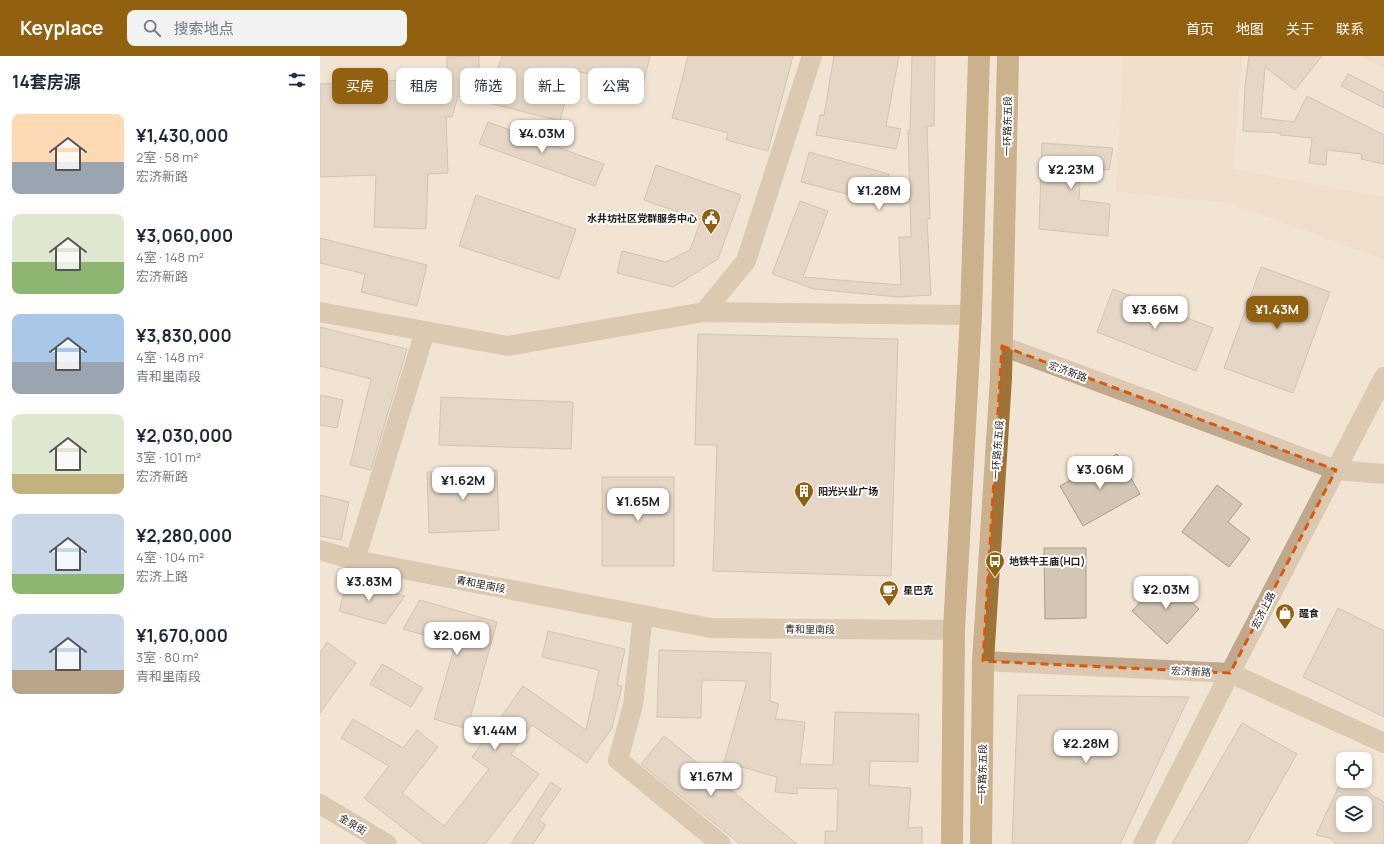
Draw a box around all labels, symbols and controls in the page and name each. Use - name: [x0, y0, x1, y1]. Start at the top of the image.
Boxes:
- search box: [127, 10, 407, 46]
- text: Keyplace: [20, 15, 103, 41]
- icon: search: [141, 17, 163, 39]
- text: 搜索地点: [173, 18, 234, 39]
- text: 首页: [1186, 19, 1214, 38]
- text: 地图: [1236, 19, 1264, 38]
- text: 关于: [1286, 19, 1314, 38]
- text: 联系: [1336, 19, 1364, 38]
- chip: 买房: [332, 68, 388, 104]
- chip: 租房: [396, 68, 452, 104]
- chip: 筛选: [460, 68, 516, 104]
- chip: 新上: [524, 68, 580, 104]
- chip: 公寓: [588, 68, 644, 104]
- icon: filters: [286, 69, 308, 91]
- text: 14套房源: [12, 70, 81, 93]
- street label: 一环路东五段: [999, 96, 1015, 156]
- pin: ¥4.03M: [509, 120, 575, 154]
- text: ¥1,430,000: [136, 124, 228, 147]
- text: ¥4.03M: [519, 124, 565, 142]
- icon: home: [44, 130, 92, 178]
- text: 2室 · 58 m²: [136, 148, 198, 166]
- pin: ¥2.23M: [1038, 156, 1104, 190]
- text: ¥2.23M: [1048, 160, 1094, 178]
- text: 宏济新路: [136, 167, 188, 185]
- pin: ¥1.28M: [846, 177, 912, 211]
- text: ¥1.28M: [857, 181, 901, 199]
- public building icon: 水井坊社区党群服务中心: [700, 207, 722, 235]
- place label: 水井坊社区党群服务中心: [587, 211, 697, 225]
- text: ¥3,060,000: [136, 224, 233, 247]
- icon: home: [44, 230, 92, 278]
- text: 4室 · 148 m²: [136, 248, 204, 266]
- text: 宏济新路: [136, 267, 188, 285]
- pin: ¥3.66M: [1122, 296, 1188, 330]
- pin: ¥1.43M: [1244, 296, 1310, 330]
- text: ¥3.66M: [1132, 300, 1178, 318]
- text: ¥1.43M: [1255, 300, 1299, 318]
- text: ¥3,830,000: [136, 324, 232, 347]
- icon: home: [44, 330, 92, 378]
- text: 4室 · 148 m²: [136, 348, 204, 366]
- street label: 宏济新路: [1047, 358, 1089, 384]
- text: 青和里南段: [136, 367, 201, 385]
- street label: 一环路东五段: [988, 420, 1006, 480]
- text: ¥2,030,000: [136, 424, 233, 447]
- icon: home: [44, 430, 92, 478]
- text: 3室 · 101 m²: [136, 448, 201, 466]
- pin: ¥3.06M: [1067, 456, 1133, 490]
- text: ¥3.06M: [1076, 460, 1124, 478]
- text: 宏济新路: [136, 467, 188, 485]
- pin: ¥1.62M: [430, 467, 496, 501]
- text: ¥1.62M: [441, 471, 485, 489]
- building icon: 阳光兴业广场: [793, 480, 815, 508]
- place label: 阳光兴业广场: [818, 484, 878, 498]
- pin: ¥1.65M: [605, 488, 671, 522]
- text: ¥1.65M: [616, 492, 660, 510]
- text: ¥2,280,000: [136, 524, 232, 547]
- icon: home: [44, 530, 92, 578]
- text: 4室 · 104 m²: [136, 548, 204, 566]
- bus stop icon: 地铁牛王庙(H口): [984, 550, 1006, 578]
- place label: 地铁牛王庙(H口): [1009, 554, 1085, 568]
- text: 宏济上路: [136, 567, 188, 585]
- pin: ¥3.83M: [336, 568, 402, 602]
- text: ¥3.83M: [346, 572, 392, 590]
- street label: 青和里南段: [455, 572, 507, 596]
- pin: ¥2.03M: [1133, 576, 1199, 610]
- cafe icon: 星巴克: [878, 579, 900, 607]
- text: ¥2.03M: [1143, 580, 1189, 598]
- place label: 星巴克: [903, 583, 933, 597]
- street label: 宏济上路: [1248, 589, 1278, 631]
- shop icon: 醒食: [1274, 602, 1296, 630]
- place label: 醒食: [1299, 606, 1319, 620]
- pin: ¥2.06M: [424, 622, 490, 656]
- street label: 青和里南段: [785, 622, 835, 636]
- text: ¥1,670,000: [136, 624, 228, 647]
- text: ¥2.06M: [433, 626, 481, 644]
- icon: home: [44, 630, 92, 678]
- text: 3室 · 80 m²: [136, 648, 199, 666]
- street label: 宏济新路: [1171, 663, 1211, 679]
- text: 青和里南段: [136, 667, 201, 685]
- pin: ¥1.44M: [462, 717, 528, 751]
- text: ¥1.44M: [473, 721, 517, 739]
- pin: ¥2.28M: [1053, 730, 1119, 764]
- text: ¥2.28M: [1063, 734, 1109, 752]
- street label: 一环路东五段: [974, 744, 990, 804]
- map controls: [1336, 752, 1372, 832]
- button: locate: [1336, 752, 1372, 788]
- pin: ¥1.67M: [678, 763, 744, 797]
- text: ¥1.67M: [689, 767, 733, 785]
- button: layers: [1336, 796, 1372, 832]
- street label: 金泉街: [337, 810, 369, 838]

